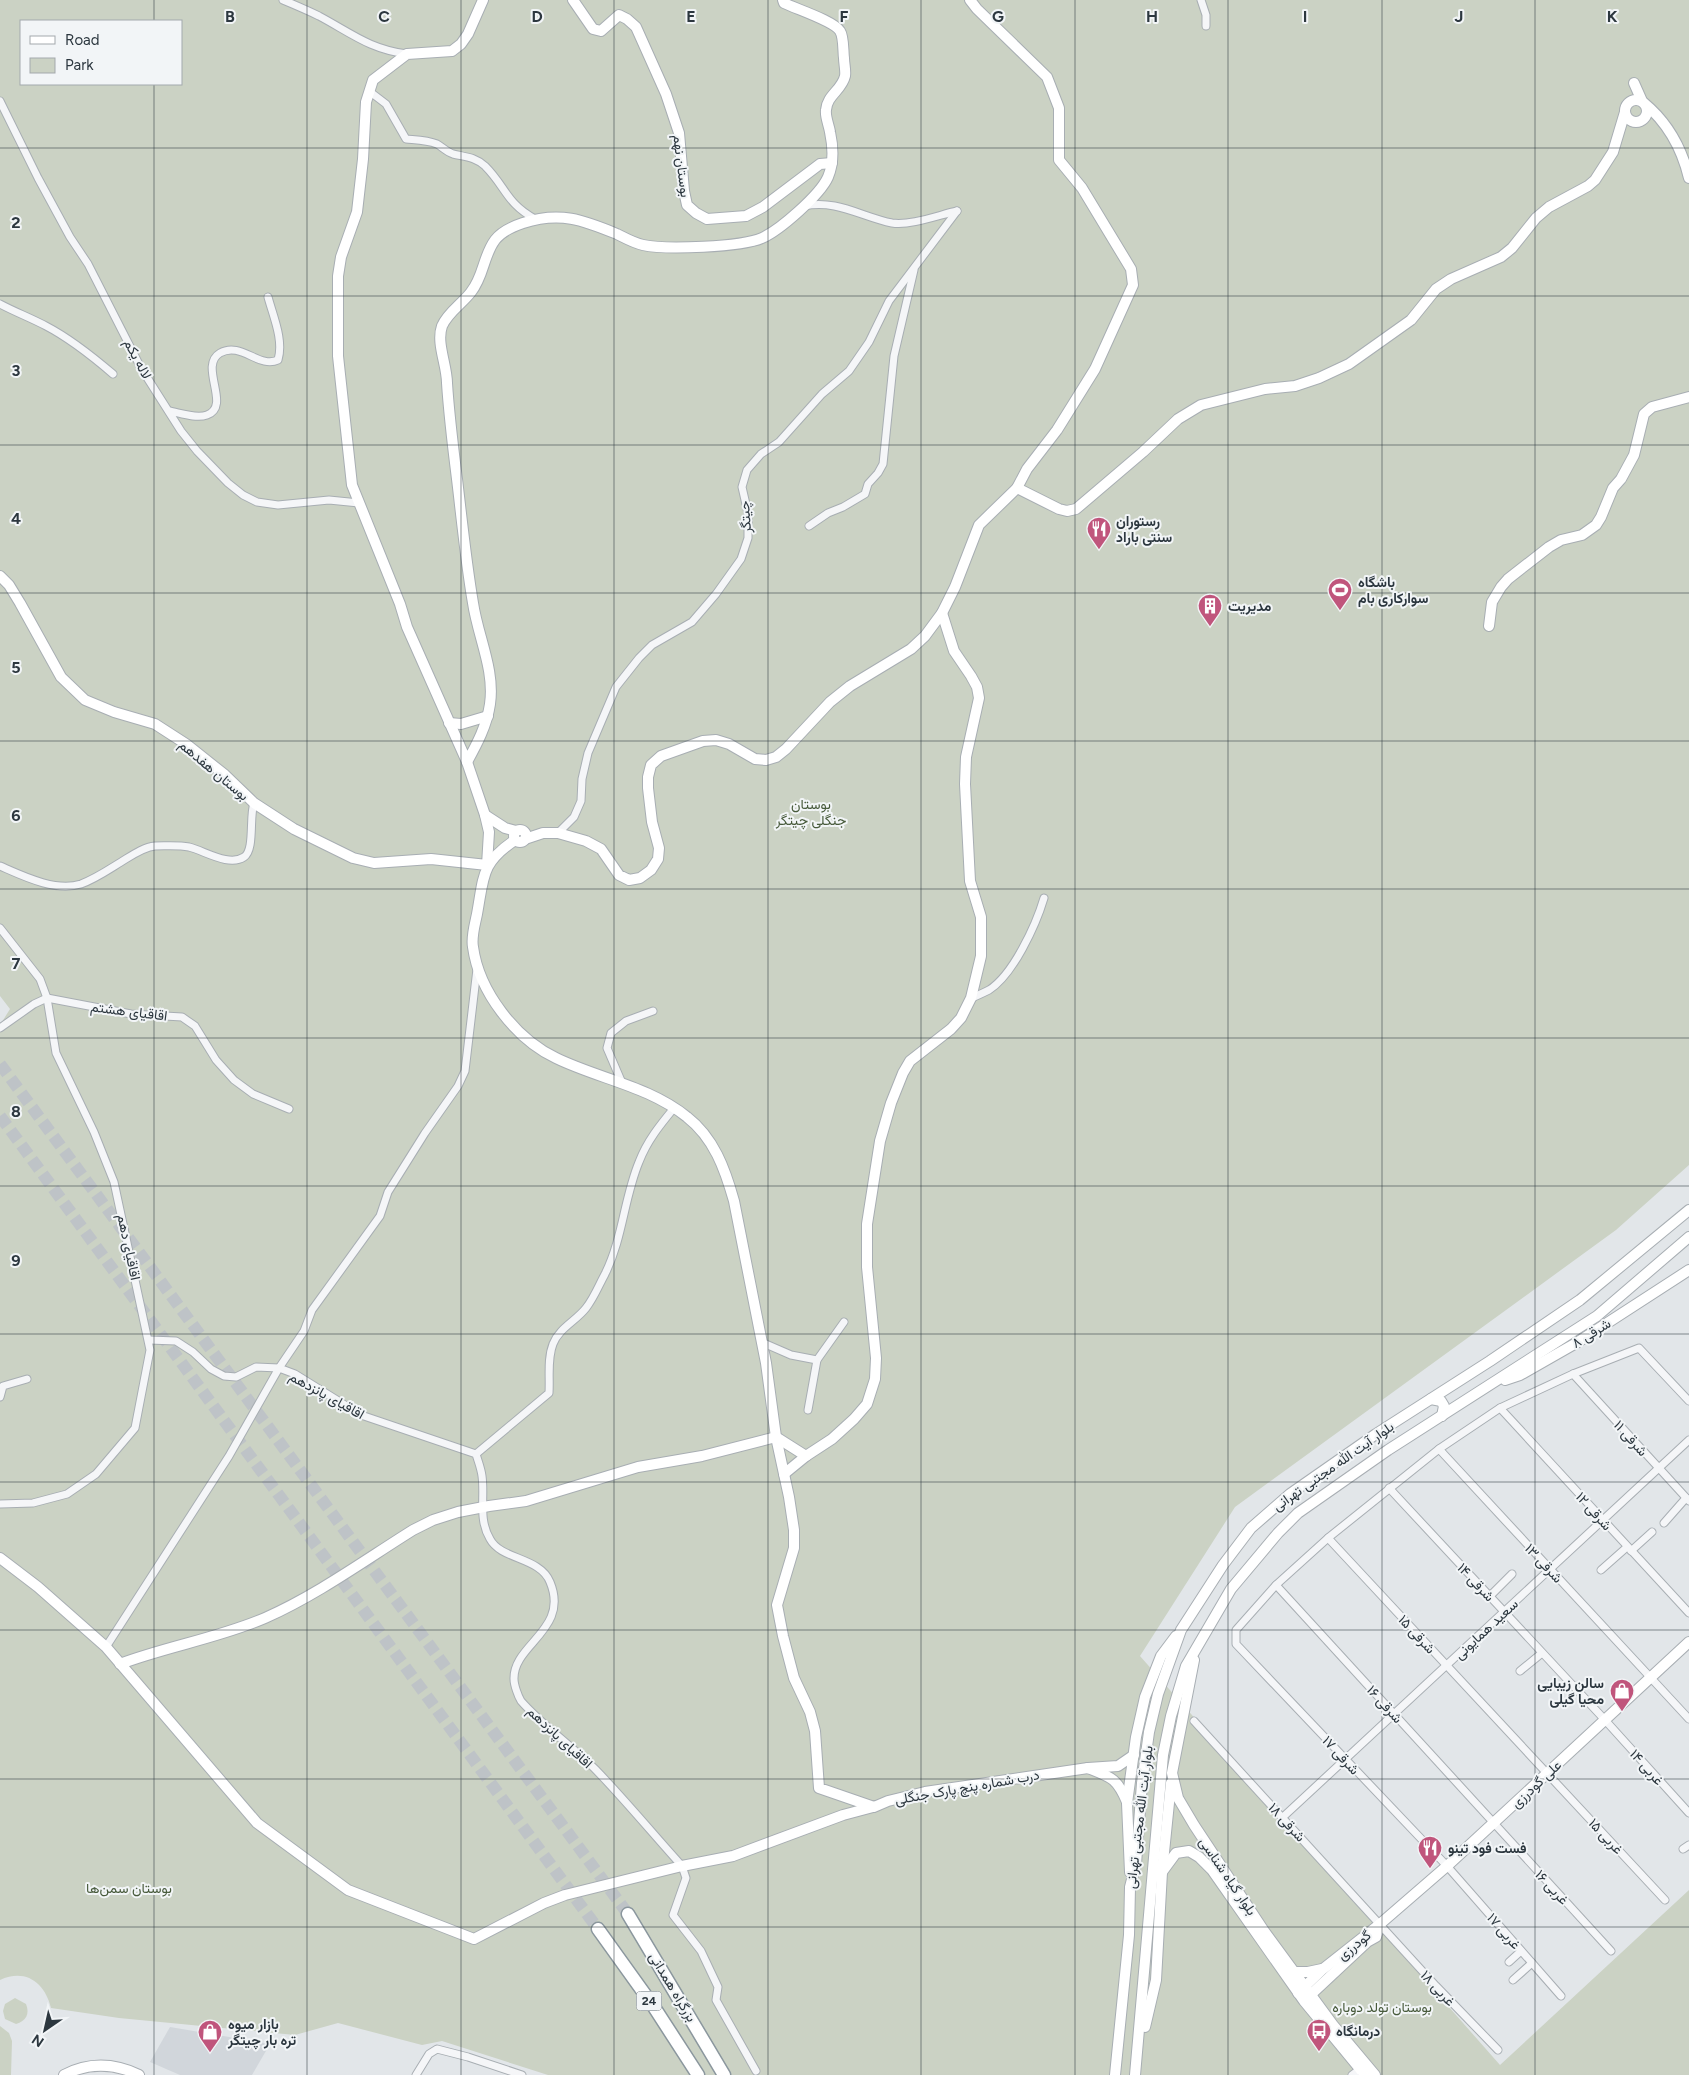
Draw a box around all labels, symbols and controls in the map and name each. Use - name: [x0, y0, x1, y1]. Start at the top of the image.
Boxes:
- text: B: [225, 7, 235, 26]
- text: C: [378, 7, 390, 26]
- text: D: [531, 7, 543, 26]
- text: E: [686, 7, 696, 26]
- text: F: [840, 7, 849, 26]
- text: G: [992, 7, 1004, 26]
- text: H: [1146, 7, 1158, 26]
- text: I: [1303, 7, 1307, 26]
- text: J: [1455, 7, 1463, 26]
- text: K: [1607, 7, 1618, 26]
- legend: [20, 20, 182, 85]
- text: Road: [65, 31, 100, 49]
- text: Park: [65, 56, 94, 74]
- street label: بوستان نهم: [669, 134, 694, 198]
- text: 2: [11, 213, 21, 232]
- street label: لاله یکم: [120, 336, 155, 382]
- text: 3: [12, 361, 21, 380]
- street label: چیتگر: [736, 500, 756, 535]
- text: 4: [11, 509, 21, 528]
- place label: رستوران سنتی باراد: [1116, 513, 1172, 546]
- restaurant icon: رستوران سنتی باراد: [1086, 516, 1112, 550]
- place label: باشگاه سوارکاری بام: [1358, 574, 1428, 607]
- sports icon: باشگاه سوارکاری بام: [1327, 577, 1353, 611]
- building icon: مدیریت: [1197, 593, 1223, 627]
- place label: مدیریت: [1228, 598, 1272, 615]
- text: 5: [11, 658, 21, 677]
- street label: بوستان هفدهم: [175, 736, 252, 805]
- park label: بوستان جنگلی چیتگر: [775, 796, 846, 830]
- text: 6: [11, 806, 21, 825]
- text: 7: [12, 954, 21, 973]
- street label: اقاقیای هشتم: [90, 998, 168, 1025]
- text: 8: [11, 1102, 21, 1121]
- street label: اقاقیای دهم: [113, 1213, 144, 1282]
- text: 9: [11, 1251, 21, 1270]
- street label: ۸ شرقی: [1569, 1315, 1614, 1352]
- street label: اقاقیای پانزدهم: [286, 1368, 367, 1424]
- street label: ۱۱ شرقی: [1610, 1417, 1651, 1460]
- street label: بلوار آیت الله مجتبی تهرانی: [1269, 1418, 1397, 1515]
- street label: ۱۲ شرقی: [1572, 1489, 1615, 1534]
- street label: ۱۳ شرقی: [1521, 1540, 1566, 1587]
- street label: ۱۴ شرقی: [1454, 1560, 1498, 1605]
- street label: سعید همایونی: [1451, 1596, 1522, 1663]
- street label: ۱۵ شرقی: [1394, 1611, 1439, 1657]
- place label: سالن زیبایی محیا گیلی: [1537, 1675, 1604, 1708]
- shop icon: سالن زیبایی محیا گیلی: [1609, 1678, 1635, 1712]
- street label: ۱۶ شرقی: [1363, 1682, 1406, 1727]
- street label: اقاقیای پانزدهم: [523, 1703, 596, 1773]
- street label: ۱۷ شرقی: [1318, 1732, 1363, 1778]
- street label: بلوار آیت الله مجتبی تهرانی: [1122, 1744, 1157, 1890]
- street label: ۱۴ غربی: [1626, 1746, 1667, 1789]
- street label: علی گودرزی: [1508, 1757, 1565, 1812]
- street label: درب شماره پنچ پارک جنگلی: [893, 1766, 1041, 1811]
- street label: ۱۸ شرقی: [1264, 1799, 1309, 1845]
- street label: ۱۵ غربی: [1585, 1815, 1626, 1858]
- street label: بلوار گیاه شناسی: [1195, 1834, 1260, 1919]
- restaurant icon: فست فود تینو: [1417, 1835, 1443, 1869]
- place label: فست فود تینو: [1448, 1840, 1527, 1857]
- street label: ۱۶ غربی: [1531, 1866, 1572, 1908]
- park label: بوستان سمن‌ها: [86, 1880, 172, 1897]
- street label: ۱۷ غربی: [1483, 1910, 1524, 1953]
- street label: گودرزی: [1334, 1927, 1375, 1964]
- street label: بزرگراه همدانی: [645, 1949, 700, 2025]
- street label: ۱۸ غربی: [1417, 1967, 1458, 2010]
- road number: 24: [636, 1992, 662, 2010]
- park label: بوستان تولد دوباره: [1332, 1999, 1432, 2016]
- north arrow: [20, 2005, 70, 2055]
- place label: بازار میوه تره بار چیتگر: [227, 2016, 297, 2050]
- bus stop icon: درمانگاه: [1306, 2018, 1332, 2052]
- shop icon: بازار میوه تره بار چیتگر: [197, 2019, 223, 2053]
- place label: درمانگاه: [1336, 2023, 1380, 2040]
- text: N: [29, 2030, 47, 2050]

